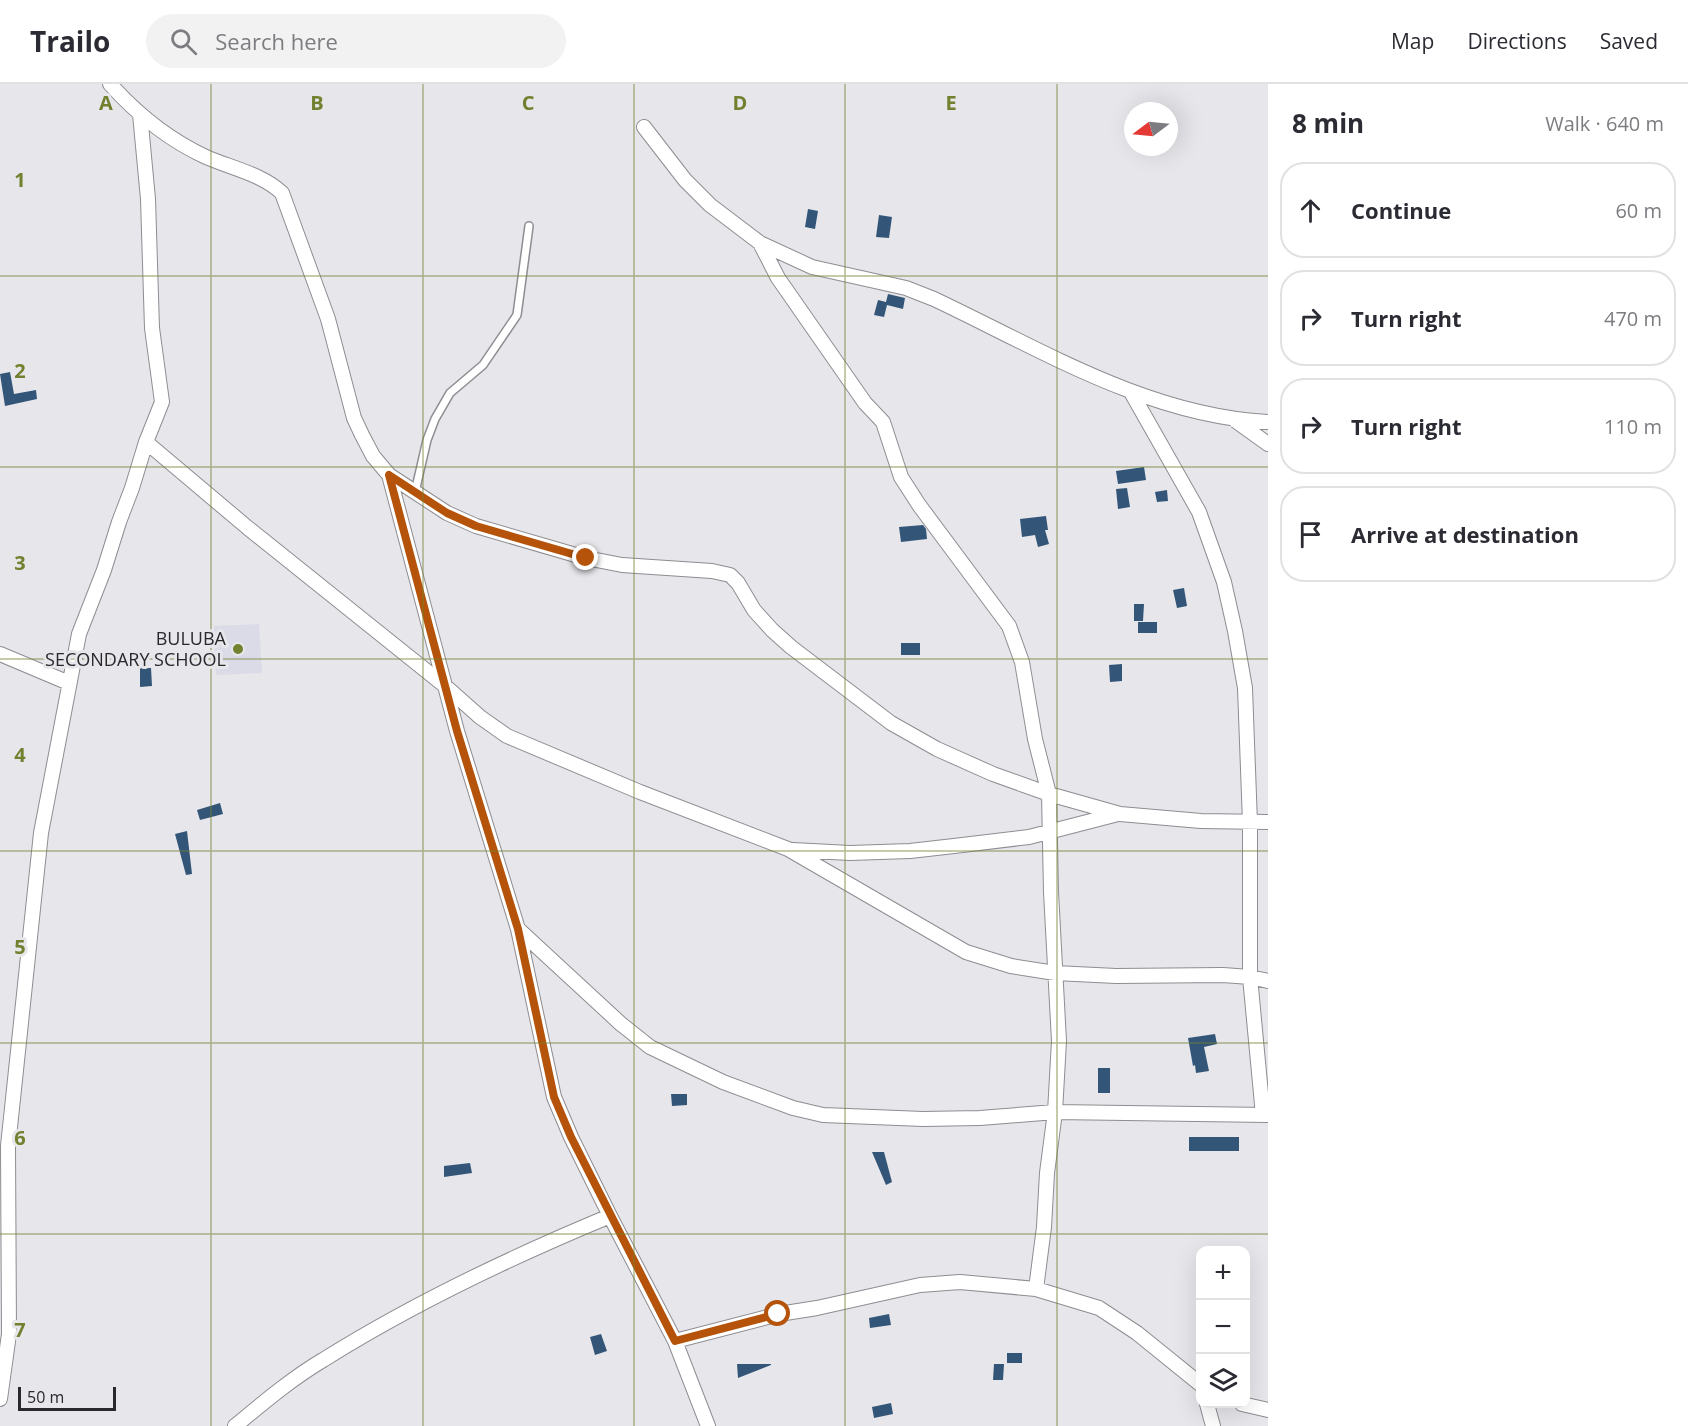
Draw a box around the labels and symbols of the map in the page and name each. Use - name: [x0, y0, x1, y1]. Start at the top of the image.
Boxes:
- text: A: [99, 89, 113, 116]
- text: B: [310, 89, 324, 116]
- text: C: [522, 89, 535, 116]
- text: D: [733, 89, 747, 116]
- text: E: [945, 89, 957, 116]
- north arrow: [1124, 102, 1178, 156]
- text: 1: [14, 166, 26, 193]
- text: 2: [14, 357, 26, 384]
- route end: [572, 544, 598, 570]
- text: 3: [14, 549, 26, 576]
- place label: BULUBA SECONDARY SCHOOL: [45, 626, 227, 671]
- marker: BULUBA SECONDARY SCHOOL: [231, 642, 245, 656]
- text: 4: [14, 741, 26, 768]
- text: 5: [14, 933, 26, 960]
- text: 6: [14, 1124, 26, 1151]
- route start: [764, 1300, 790, 1326]
- text: 7: [14, 1316, 26, 1343]
- scale bar: [18, 1384, 116, 1412]

